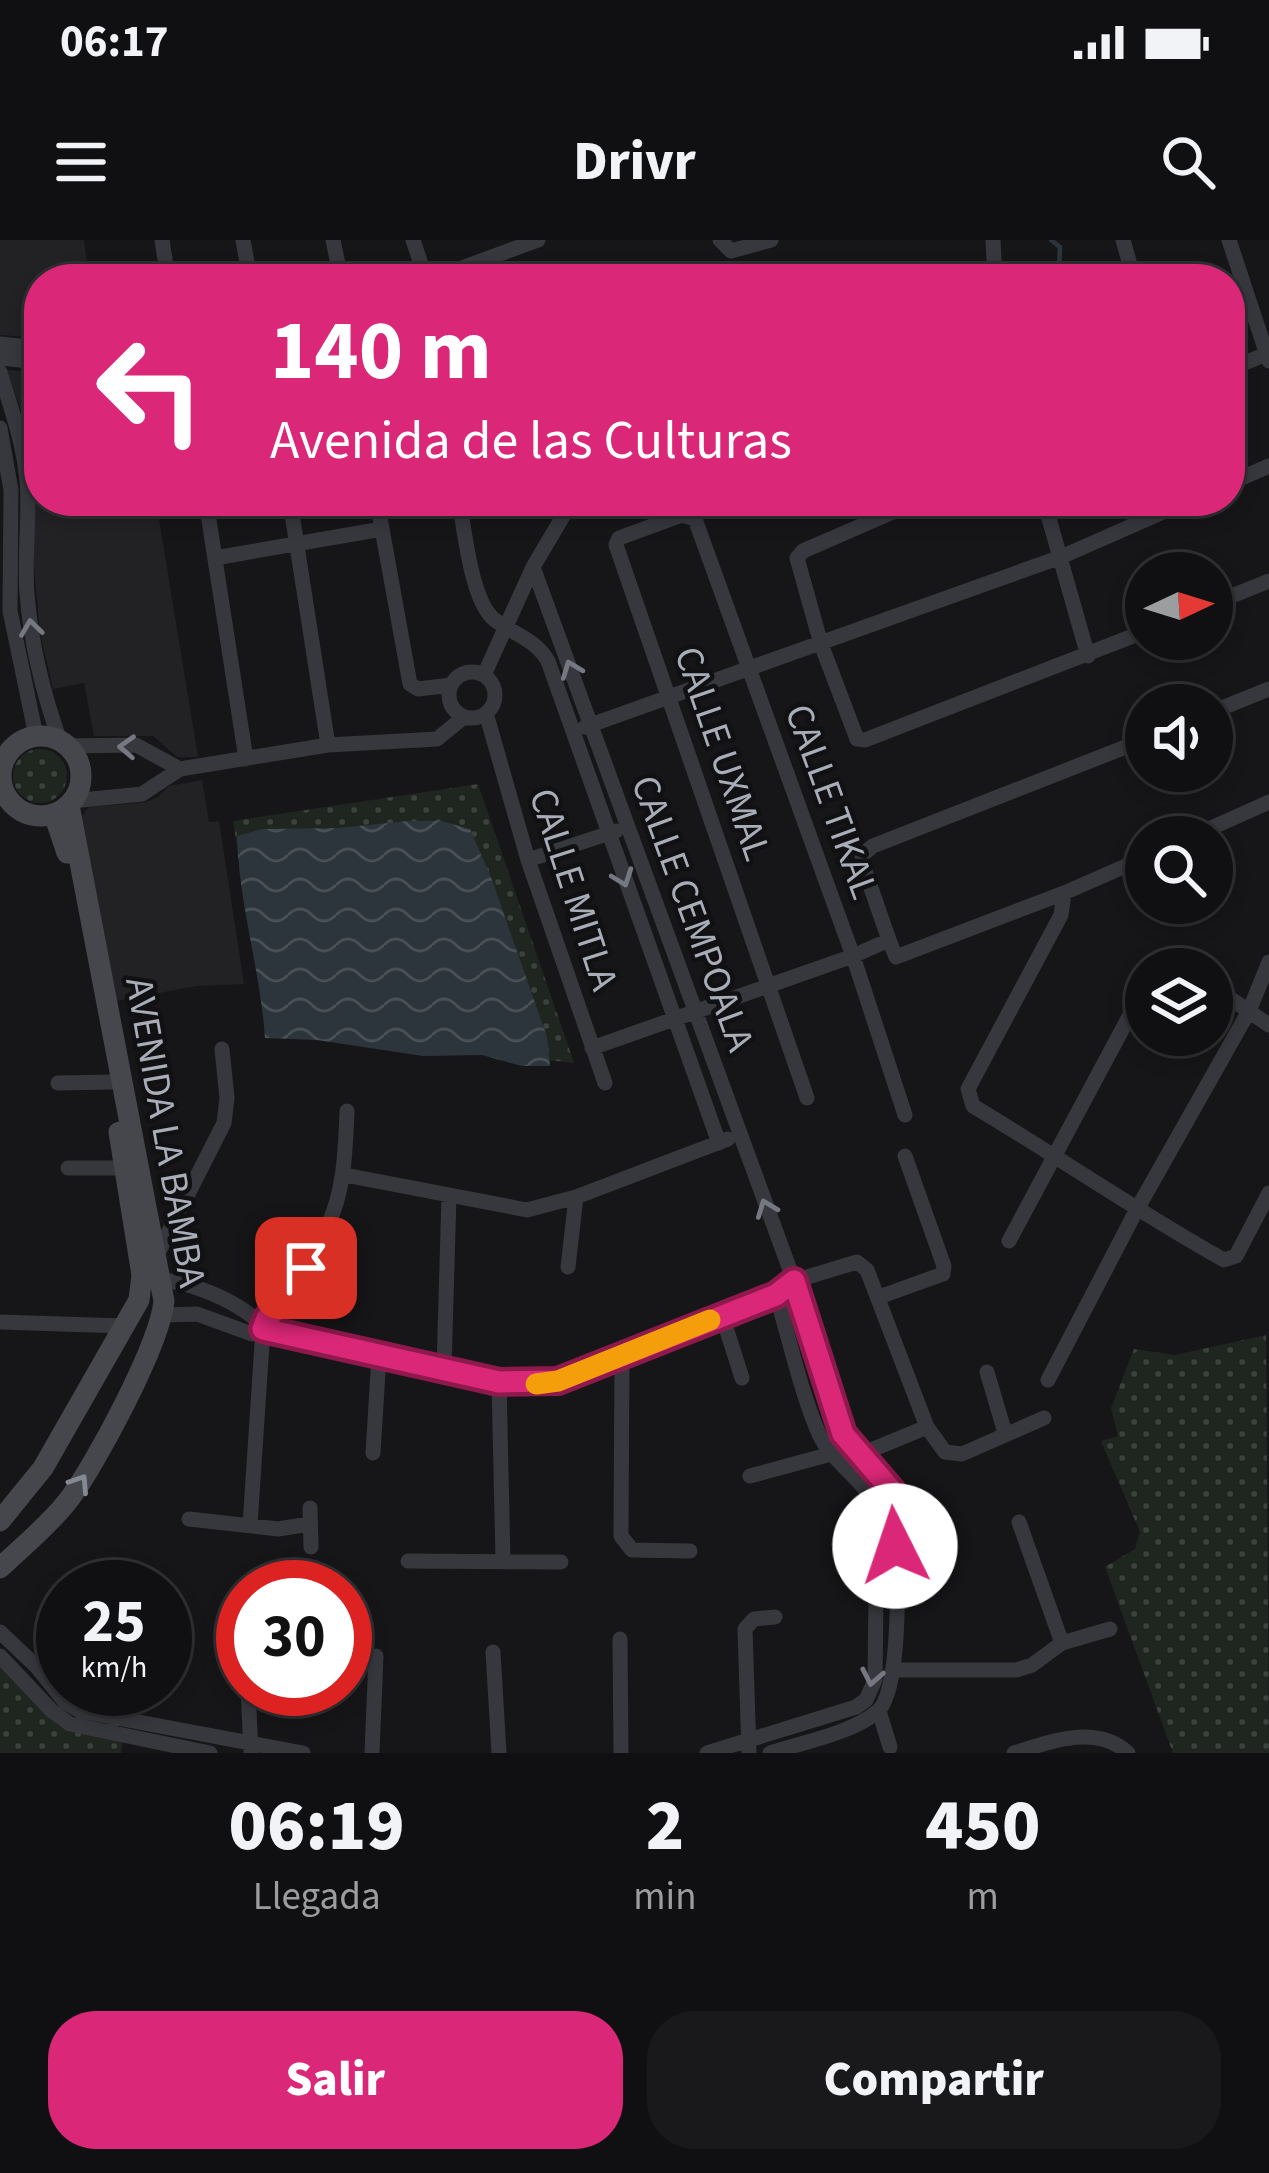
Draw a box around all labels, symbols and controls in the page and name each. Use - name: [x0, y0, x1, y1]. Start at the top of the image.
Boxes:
- text: 06:17: [60, 10, 169, 74]
- text: Drivr: [573, 124, 696, 201]
- icon: menu: [48, 129, 114, 195]
- icon: search: [1155, 129, 1221, 195]
- text: 140 m: [270, 292, 492, 412]
- icon: left: [72, 312, 228, 468]
- text: Avenida de las Culturas: [270, 403, 792, 480]
- north arrow: [1125, 552, 1233, 660]
- map controls: [1125, 552, 1233, 1056]
- one-way arrow: [19, 618, 45, 637]
- street label: CALLE UXMAL: [659, 639, 785, 868]
- one-way arrow: [561, 659, 586, 680]
- button: sound: [1125, 684, 1233, 792]
- street label: CALLE TIKAL: [770, 697, 892, 907]
- one-way arrow: [117, 734, 136, 760]
- street label: CALLE CEMPOALA: [616, 768, 768, 1060]
- street label: CALLE MITLA: [514, 781, 632, 999]
- button: search: [1125, 816, 1233, 924]
- one-way arrow: [609, 866, 634, 887]
- button: layers: [1125, 948, 1233, 1056]
- street label: AVENIDA LA BAMBA: [110, 973, 220, 1293]
- one-way arrow: [756, 1198, 781, 1219]
- pin: [255, 1217, 357, 1319]
- icon: arrive: [273, 1235, 339, 1301]
- one-way arrow: [65, 1474, 87, 1496]
- position arrow: [832, 1483, 958, 1609]
- speed limit sign: 30: [216, 1560, 372, 1716]
- text: 25: [82, 1580, 146, 1665]
- text: km/h: [81, 1646, 147, 1689]
- one-way arrow: [860, 1667, 886, 1687]
- text: 06:19: [229, 1775, 405, 1878]
- text: 2: [646, 1775, 684, 1878]
- text: 450: [925, 1775, 1040, 1878]
- text: Llegada: [253, 1869, 381, 1925]
- text: min: [633, 1869, 697, 1925]
- text: m: [967, 1869, 999, 1925]
- button: Salir: [48, 2011, 623, 2149]
- button: Compartir: [647, 2011, 1221, 2149]

